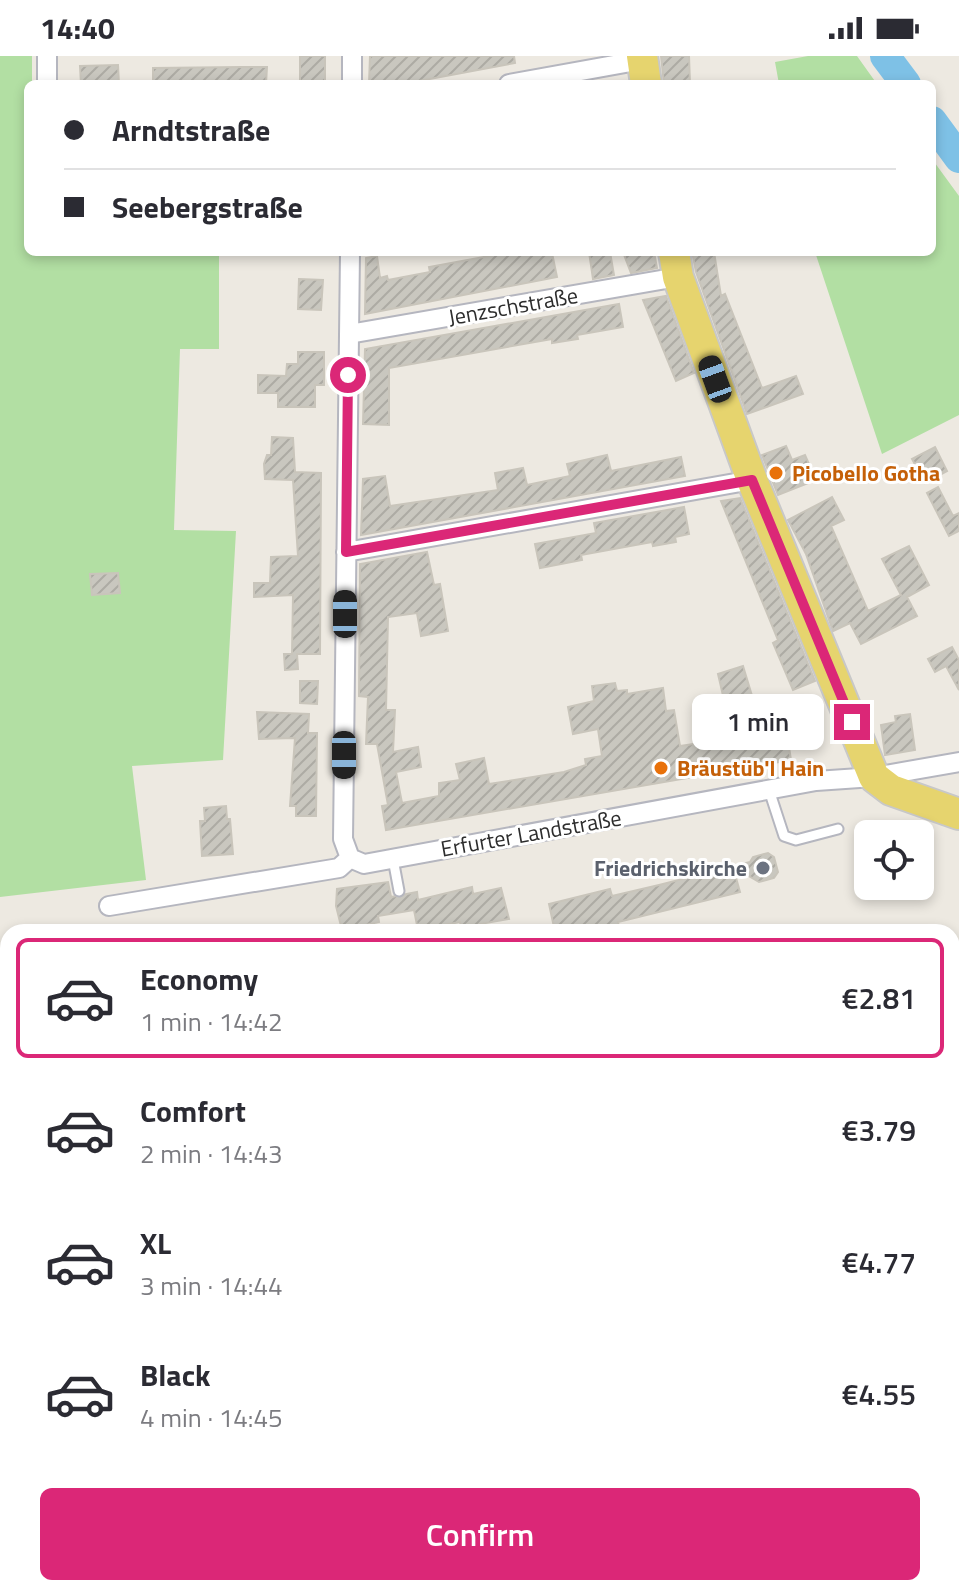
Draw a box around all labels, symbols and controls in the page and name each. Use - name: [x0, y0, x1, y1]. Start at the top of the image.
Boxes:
- text: 14:40: [40, 5, 115, 51]
- text: Arndtstraße: [112, 107, 270, 153]
- text: Seebergstraße: [112, 184, 303, 230]
- street label: Jenzschstraße: [445, 278, 581, 334]
- car: [696, 352, 734, 406]
- route start: [330, 357, 366, 393]
- place label: Picobello Gotha: [792, 456, 940, 490]
- marker: Picobello Gotha: [767, 464, 785, 482]
- car: [333, 590, 357, 638]
- callout: 1 min: [692, 694, 824, 750]
- text: 1 min: [727, 702, 789, 741]
- route end: [834, 704, 870, 740]
- car: [332, 731, 356, 779]
- place label: Bräustüb'l Hain: [677, 751, 824, 785]
- marker: Bräustüb'l Hain: [652, 759, 670, 777]
- street label: Erfurter Landstraße: [438, 800, 624, 866]
- map controls: [854, 820, 934, 900]
- button: locate: [854, 820, 934, 900]
- place label: Friedrichskirche: [594, 851, 747, 885]
- marker: Friedrichskirche: [754, 859, 772, 877]
- text: Economy: [140, 956, 258, 1002]
- icon: car: [44, 962, 116, 1034]
- text: €2.81: [842, 975, 916, 1021]
- text: 1 min · 14:42: [140, 1002, 283, 1041]
- text: Comfort: [140, 1088, 246, 1134]
- icon: car: [44, 1094, 116, 1166]
- text: €3.79: [842, 1107, 916, 1153]
- text: 2 min · 14:43: [140, 1134, 283, 1173]
- text: XL: [140, 1220, 171, 1266]
- icon: car: [44, 1226, 116, 1298]
- text: €4.77: [842, 1239, 916, 1285]
- text: 3 min · 14:44: [140, 1266, 283, 1305]
- text: Black: [140, 1352, 211, 1398]
- icon: car: [44, 1358, 116, 1430]
- text: €4.55: [842, 1371, 916, 1417]
- text: 4 min · 14:45: [140, 1398, 283, 1437]
- button: Confirm: [40, 1488, 920, 1580]

